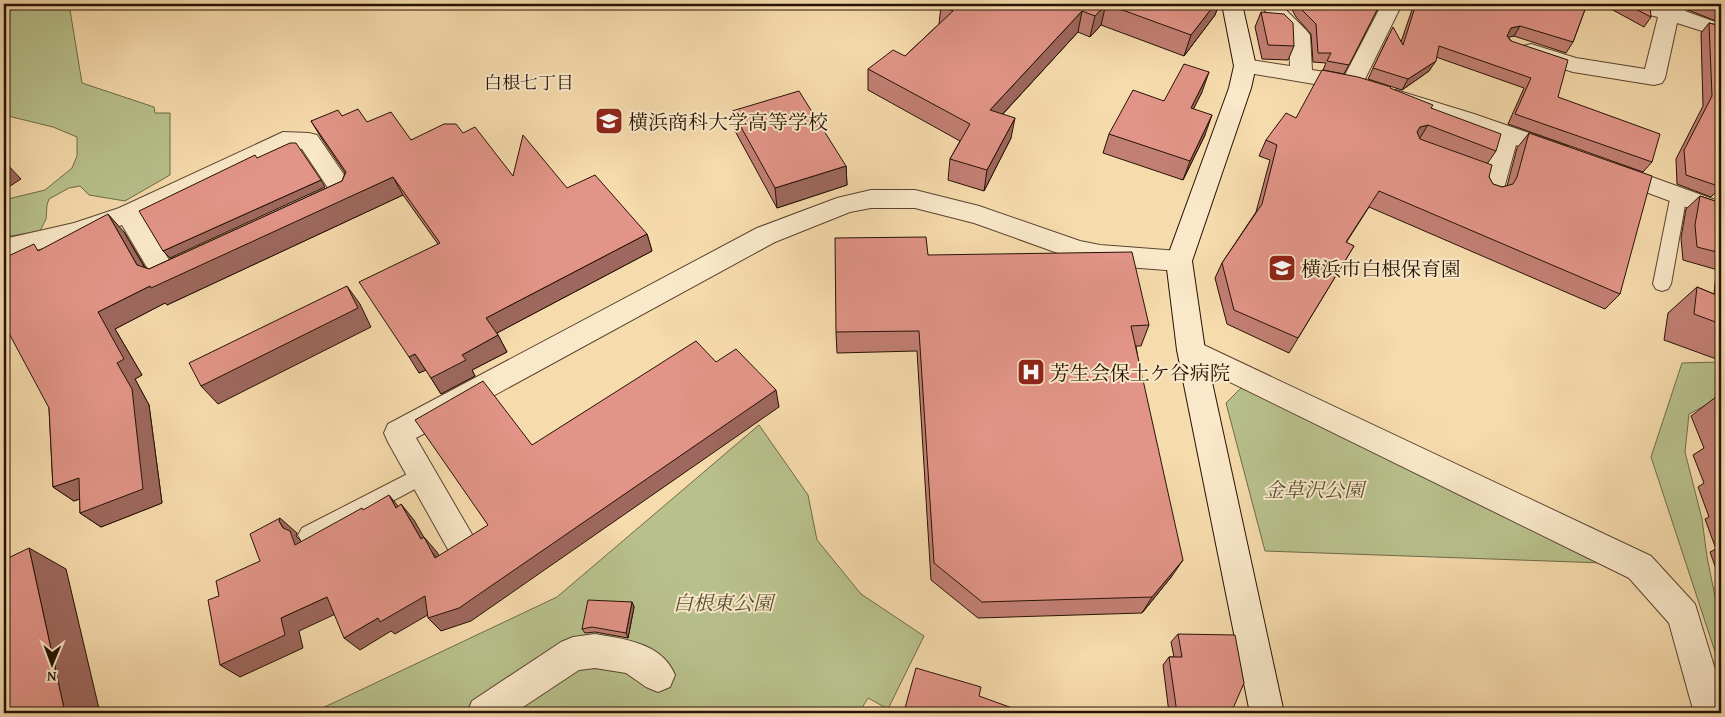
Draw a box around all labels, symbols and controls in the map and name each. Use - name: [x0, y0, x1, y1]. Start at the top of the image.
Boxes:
- district label: 白根七丁目: [484, 69, 574, 96]
- school or university icon: 横浜商科大学高等学校: [594, 106, 624, 136]
- place label: 横浜商科大学高等学校: [628, 107, 828, 136]
- school or university icon: 横浜市白根保育園: [1267, 253, 1297, 283]
- place label: 横浜市白根保育園: [1301, 254, 1461, 283]
- hospital icon: 芳生会保土ケ谷病院: [1016, 357, 1046, 387]
- place label: 芳生会保土ケ谷病院: [1050, 358, 1230, 387]
- park label: 金草沢公園: [1264, 475, 1367, 504]
- park label: 白根東公園: [673, 588, 776, 617]
- north arrow: [28, 640, 78, 690]
- text: N: [46, 667, 57, 687]

